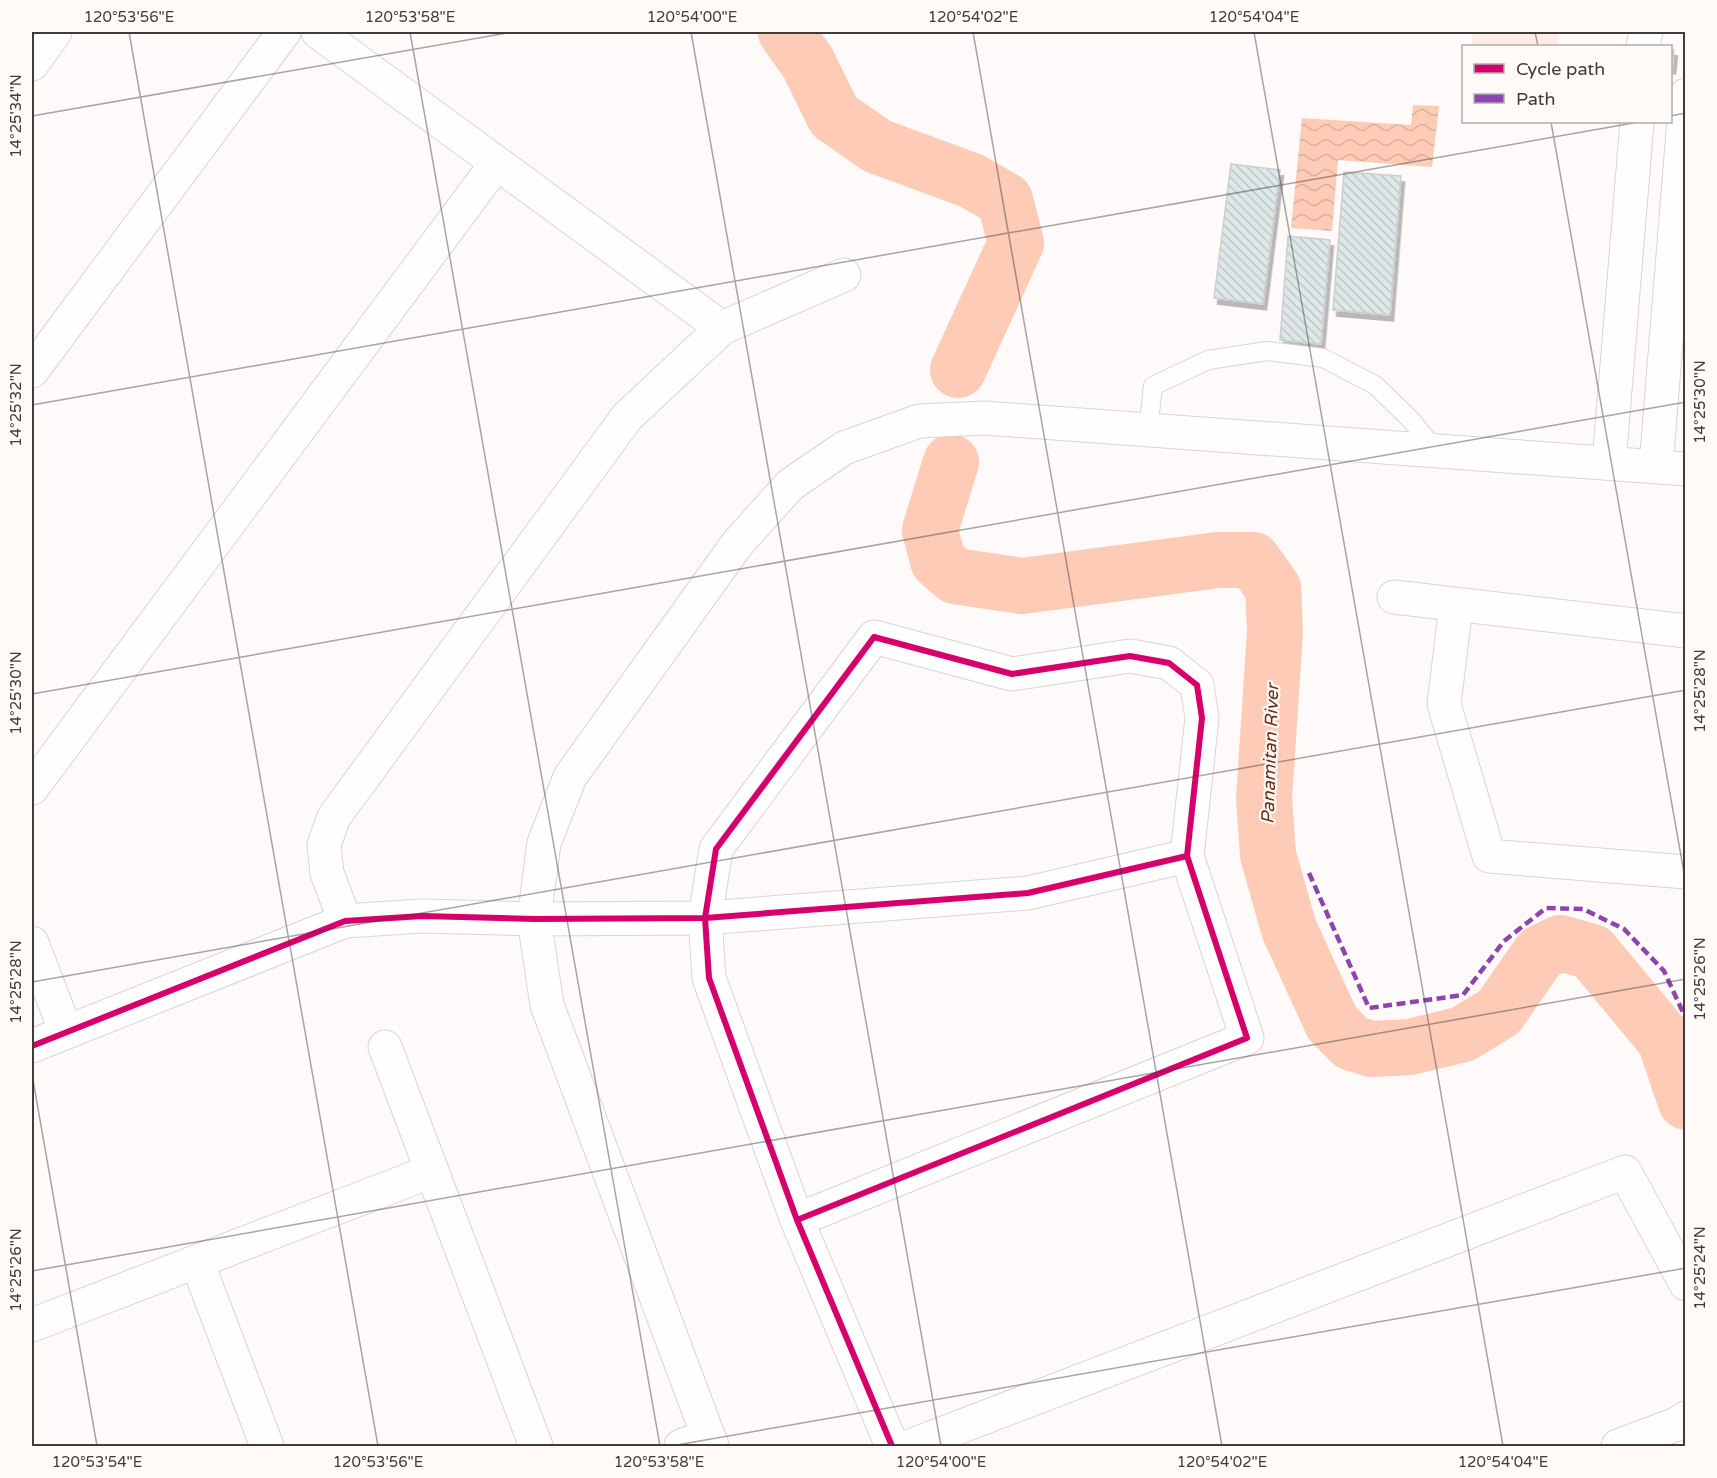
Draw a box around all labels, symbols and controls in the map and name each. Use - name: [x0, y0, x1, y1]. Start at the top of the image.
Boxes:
- text: 120°53'56"E: [84, 8, 174, 26]
- text: 120°53'58"E: [365, 8, 455, 26]
- text: 120°54'00"E: [647, 8, 737, 26]
- text: 120°54'02"E: [928, 8, 1018, 26]
- text: 120°54'04"E: [1209, 8, 1299, 26]
- legend: [1462, 45, 1672, 123]
- text: Cycle path: [1516, 58, 1605, 80]
- text: 14°25'34"N: [7, 74, 25, 158]
- text: Path: [1516, 88, 1555, 110]
- text: 14°25'30"N: [1691, 360, 1709, 444]
- text: 14°25'32"N: [7, 363, 25, 447]
- text: 14°25'28"N: [1691, 649, 1709, 733]
- text: 14°25'30"N: [7, 651, 25, 735]
- water label: Panamitan River: [1257, 681, 1284, 824]
- text: 14°25'26"N: [1691, 937, 1709, 1021]
- text: 14°25'28"N: [7, 940, 25, 1024]
- text: 14°25'24"N: [1691, 1226, 1709, 1310]
- text: 14°25'26"N: [7, 1228, 25, 1312]
- text: 120°53'54"E: [52, 1453, 142, 1471]
- text: 120°53'56"E: [333, 1453, 423, 1471]
- text: 120°53'58"E: [614, 1453, 704, 1471]
- text: 120°54'00"E: [896, 1453, 986, 1471]
- text: 120°54'02"E: [1177, 1453, 1267, 1471]
- text: 120°54'04"E: [1458, 1453, 1548, 1471]

